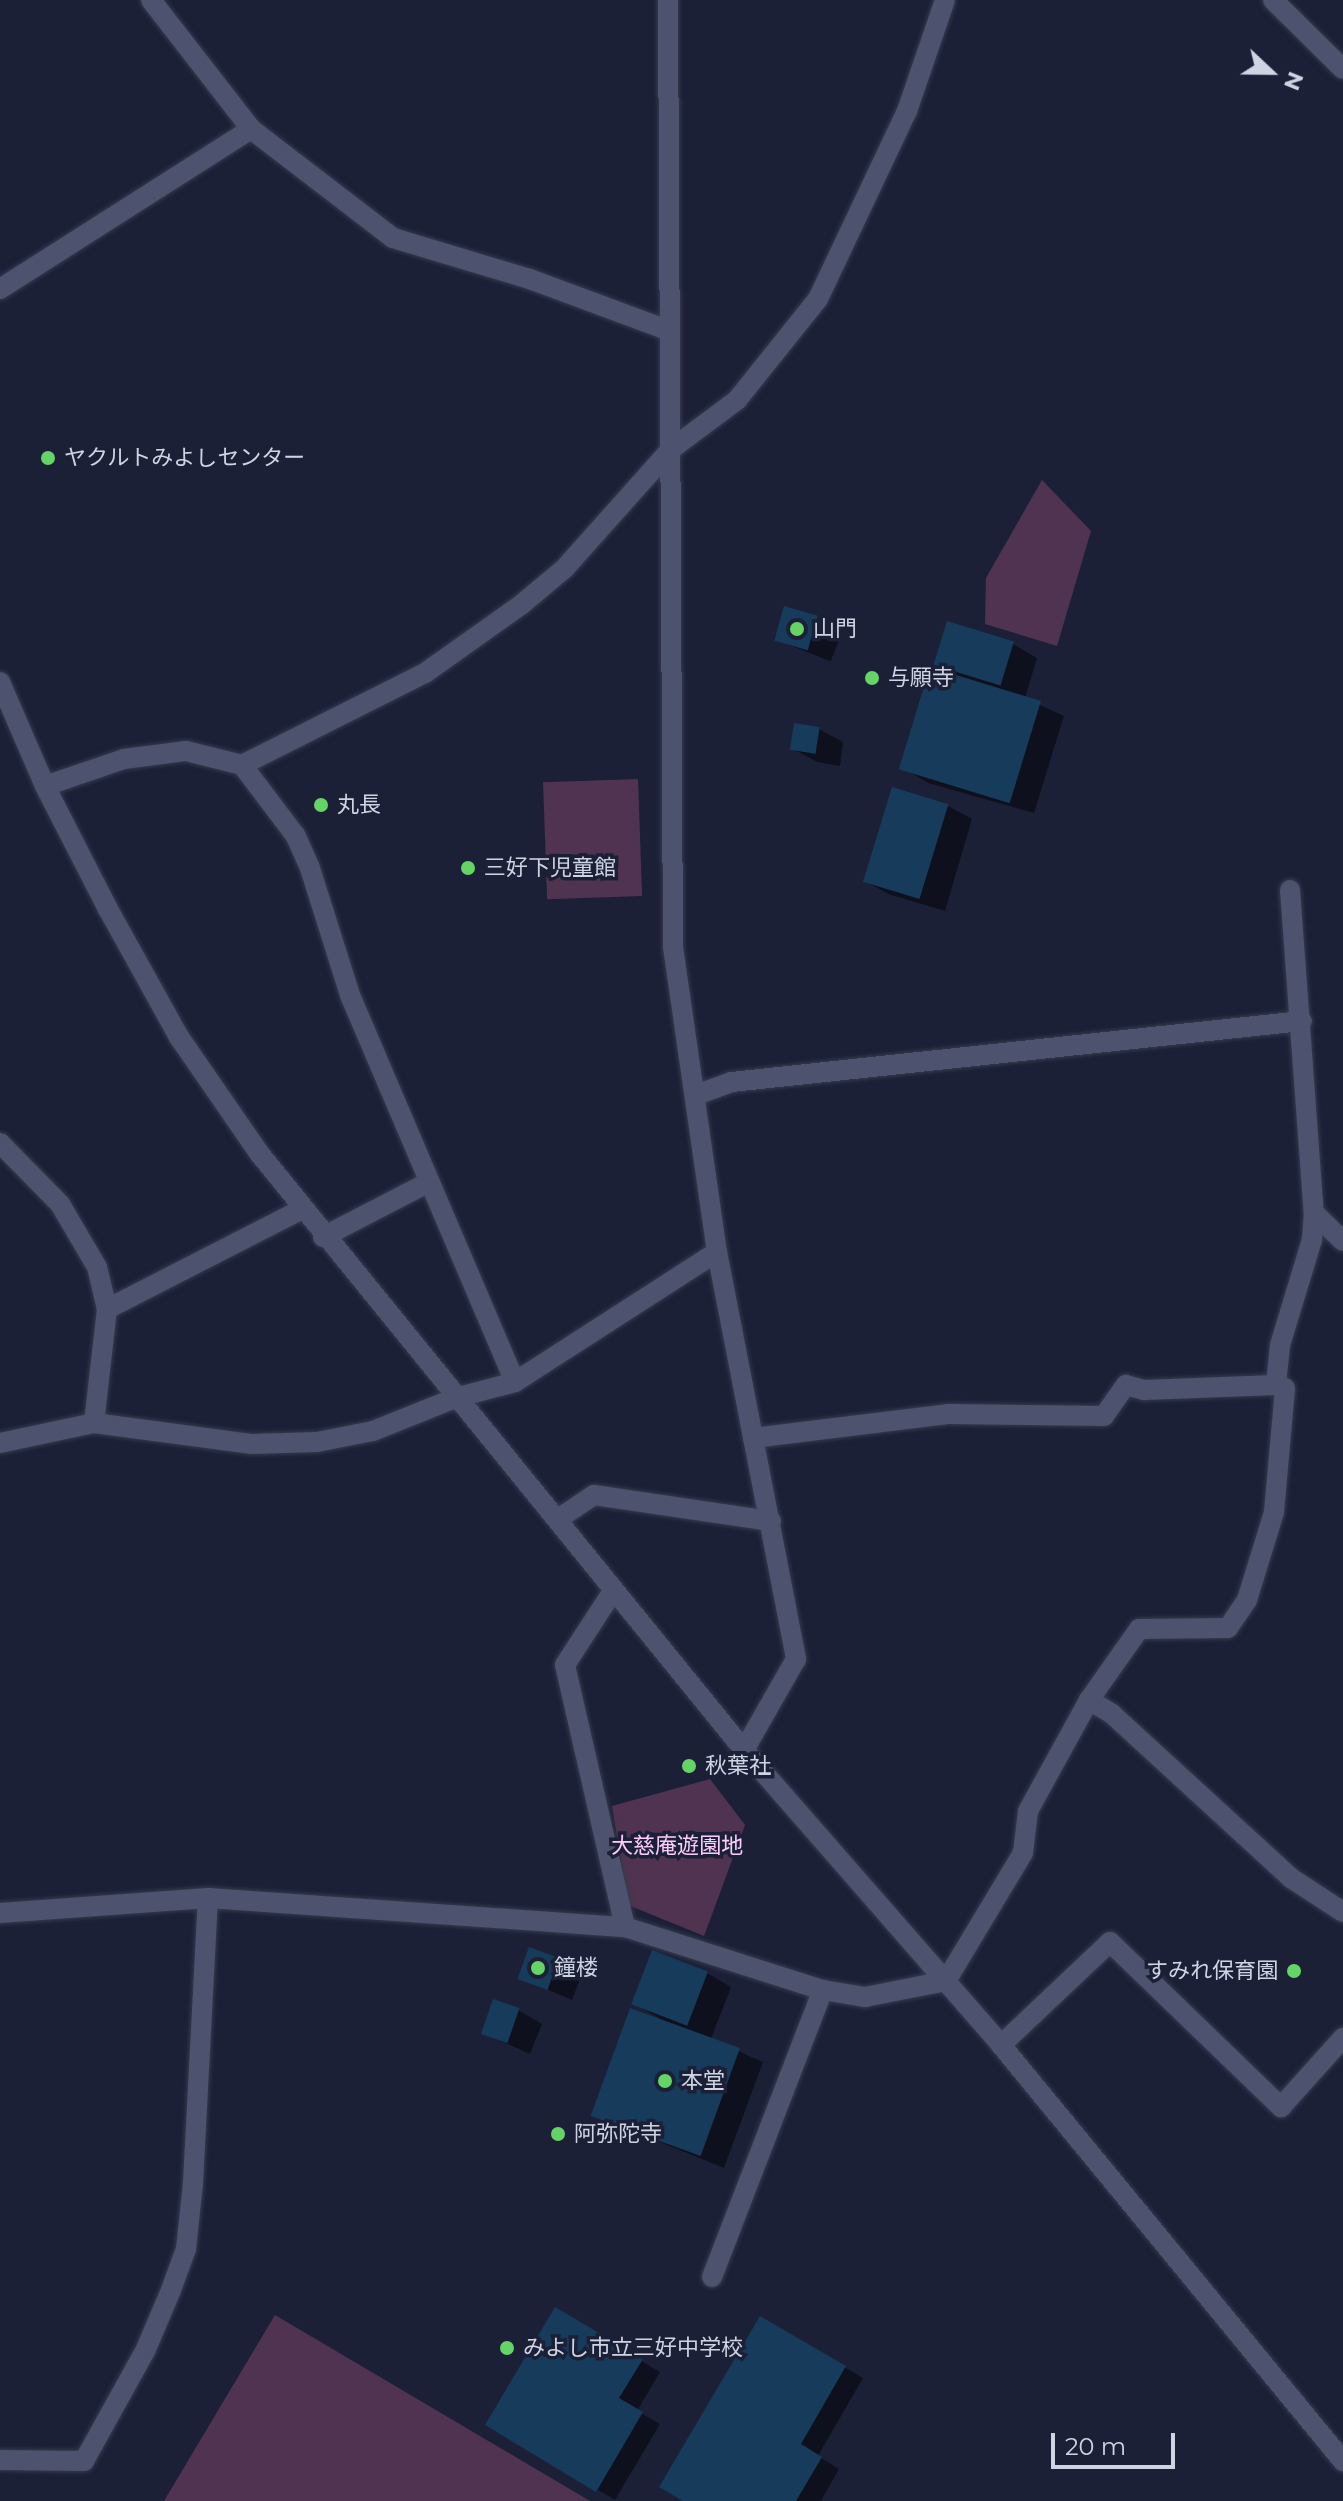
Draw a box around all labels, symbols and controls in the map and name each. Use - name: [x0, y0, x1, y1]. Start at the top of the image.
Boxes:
- north arrow: [1231, 32, 1311, 112]
- text: N: [1278, 68, 1310, 94]
- place label: ヤクルトみよしセンター: [64, 445, 306, 471]
- marker: ヤクルトみよしセンター: [39, 449, 57, 467]
- place label: 山門: [813, 616, 857, 642]
- marker: 山門: [788, 620, 806, 638]
- place label: 与願寺: [888, 665, 954, 691]
- marker: 与願寺: [863, 669, 881, 687]
- place label: 丸長: [337, 792, 381, 818]
- marker: 丸長: [312, 796, 330, 814]
- place label: 三好下児童館: [484, 855, 616, 881]
- marker: 三好下児童館: [459, 859, 477, 877]
- place label: 秋葉社: [705, 1753, 771, 1779]
- marker: 秋葉社: [680, 1757, 698, 1775]
- park label: 大慈庵遊園地: [611, 1833, 743, 1859]
- place label: 鐘楼: [554, 1955, 598, 1981]
- place label: すみれ保育園: [1146, 1958, 1278, 1984]
- marker: 鐘楼: [529, 1959, 547, 1977]
- marker: すみれ保育園: [1285, 1962, 1303, 1980]
- place label: 本堂: [681, 2068, 725, 2094]
- marker: 本堂: [656, 2072, 674, 2090]
- place label: 阿弥陀寺: [574, 2121, 662, 2147]
- marker: 阿弥陀寺: [549, 2125, 567, 2143]
- place label: みよし市立三好中学校: [523, 2335, 743, 2361]
- marker: みよし市立三好中学校: [498, 2339, 516, 2357]
- scale bar: [1055, 2417, 1179, 2467]
- text: 20 m: [1065, 2432, 1126, 2461]

